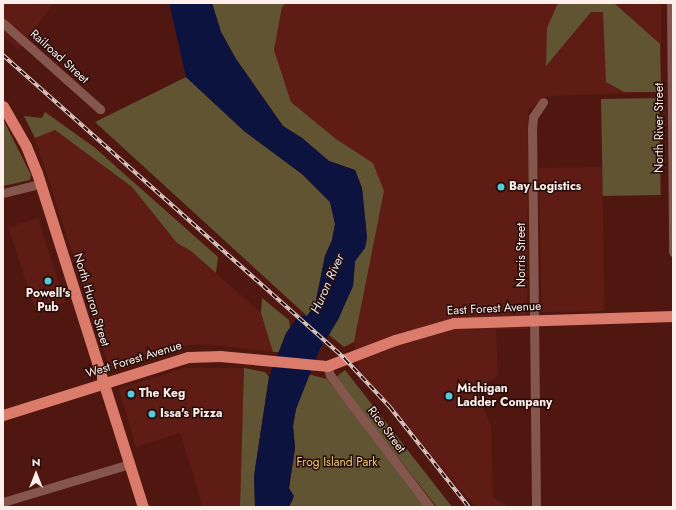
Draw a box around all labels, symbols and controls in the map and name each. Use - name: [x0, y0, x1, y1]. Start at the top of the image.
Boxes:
- street label: Railroad Street: [27, 27, 91, 87]
- street label: North River Street: [653, 83, 667, 173]
- place label: Bay Logistics: [509, 180, 581, 194]
- marker: Bay Logistics: [496, 182, 506, 192]
- street label: Norris Street: [515, 223, 529, 287]
- street label: North Huron Street: [70, 252, 112, 348]
- water label: Huron River: [308, 252, 348, 316]
- marker: Powell's Pub: [43, 276, 53, 286]
- place label: Powell's Pub: [26, 287, 70, 315]
- street label: East Forest Avenue: [446, 299, 542, 319]
- street label: West Forest Avenue: [84, 339, 184, 381]
- place label: Michigan Ladder Company: [457, 382, 552, 410]
- place label: The Keg: [139, 387, 185, 401]
- marker: The Keg: [126, 389, 136, 399]
- marker: Michigan Ladder Company: [444, 391, 454, 401]
- street label: Rice Street: [364, 404, 408, 456]
- place label: Issa's Pizza: [160, 407, 223, 421]
- marker: Issa's Pizza: [147, 409, 157, 419]
- north arrow: [16, 454, 56, 494]
- text: N: [32, 454, 40, 470]
- park label: Frog Island Park: [296, 456, 378, 470]

